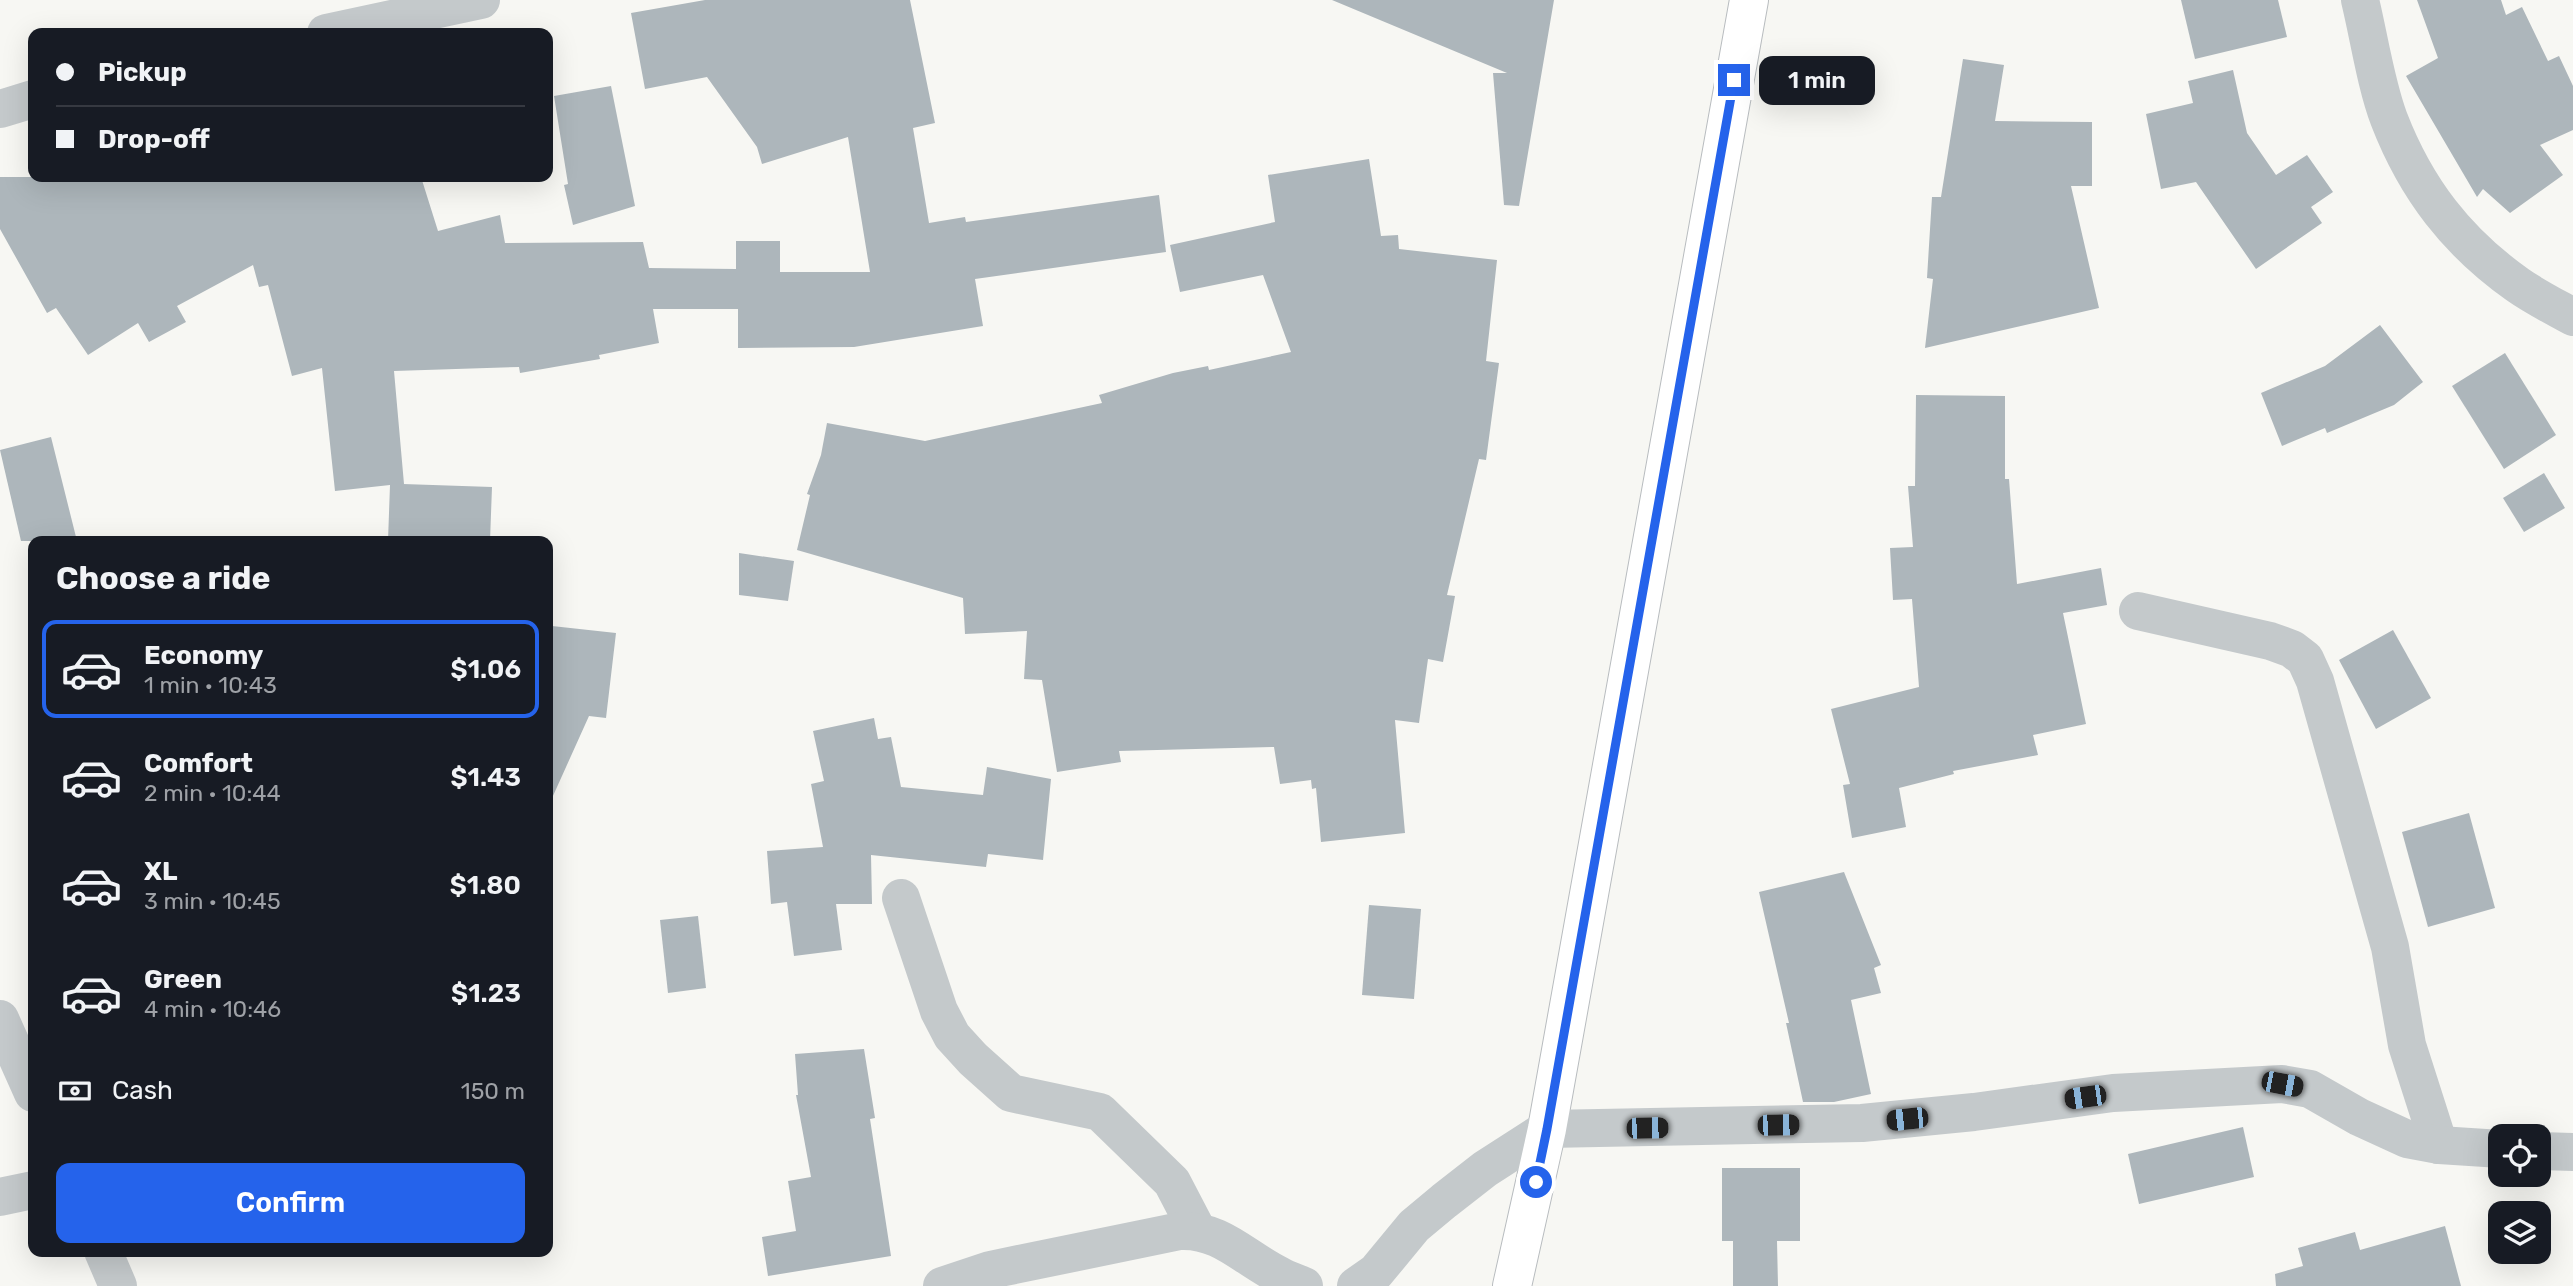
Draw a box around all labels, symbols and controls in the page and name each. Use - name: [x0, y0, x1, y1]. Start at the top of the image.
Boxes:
- callout: 1 min: [1758, 56, 1874, 104]
- text: Pickup: [98, 57, 187, 88]
- route end: [1718, 64, 1750, 96]
- text: 1 min: [1788, 66, 1846, 94]
- text: Drop-off: [98, 124, 210, 155]
- text: Choose a ride: [56, 559, 270, 597]
- icon: car: [60, 638, 123, 701]
- text: Economy: [144, 640, 263, 671]
- text: $1.06: [451, 654, 521, 685]
- text: 1 min · 10:43: [144, 671, 277, 699]
- icon: car: [60, 746, 123, 809]
- text: Comfort: [144, 748, 253, 779]
- text: $1.43: [450, 762, 521, 793]
- text: 2 min · 10:44: [144, 779, 281, 807]
- icon: car: [60, 854, 123, 917]
- text: XL: [144, 856, 177, 887]
- text: $1.80: [450, 870, 521, 901]
- text: 3 min · 10:45: [144, 887, 281, 915]
- icon: car: [60, 962, 123, 1025]
- text: Green: [144, 964, 222, 995]
- text: $1.23: [451, 978, 521, 1009]
- text: 4 min · 10:46: [144, 995, 281, 1023]
- car: [2260, 1070, 2305, 1098]
- icon: cash: [56, 1072, 94, 1110]
- text: Cash: [112, 1075, 173, 1106]
- text: 150 m: [461, 1077, 525, 1105]
- car: [2063, 1084, 2108, 1110]
- car: [1886, 1106, 1929, 1132]
- car: [1757, 1114, 1800, 1136]
- car: [1626, 1117, 1669, 1139]
- map controls: [2488, 1124, 2551, 1264]
- button: locate: [2488, 1124, 2551, 1187]
- button: Confirm: [56, 1163, 525, 1243]
- route start: [1520, 1166, 1552, 1198]
- button: layers: [2488, 1201, 2551, 1264]

